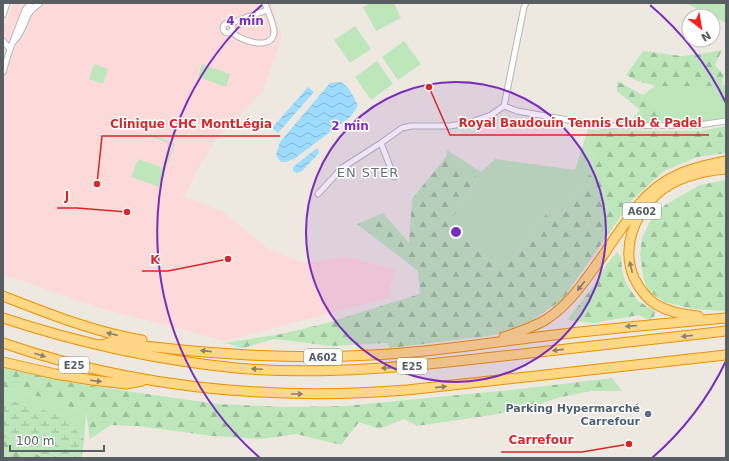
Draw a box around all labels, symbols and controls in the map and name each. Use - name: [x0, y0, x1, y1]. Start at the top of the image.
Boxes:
- north arrow: [681, 8, 721, 48]
- text: 4 min: [226, 14, 264, 28]
- text: N: [699, 28, 713, 44]
- callout: Royal Baudouin Tennis Club & Padel: [450, 111, 709, 135]
- callout: Clinique CHC MontLégia: [102, 112, 280, 136]
- text: Royal Baudouin Tennis Club & Padel: [458, 116, 702, 130]
- text: Clinique CHC MontLégia: [110, 117, 272, 131]
- text: 2 min: [331, 119, 369, 133]
- district label: EN STER: [337, 165, 399, 180]
- callout: J: [57, 184, 77, 208]
- text: J: [64, 189, 69, 203]
- road number: A602: [623, 203, 661, 219]
- centre of rings: [449, 225, 463, 239]
- callout: K: [142, 247, 168, 271]
- text: K: [150, 253, 160, 267]
- one-way arrow: [628, 260, 634, 272]
- one-way arrow: [577, 280, 585, 291]
- one-way arrow: [625, 323, 637, 329]
- one-way arrow: [105, 330, 118, 336]
- one-way arrow: [681, 332, 693, 339]
- one-way arrow: [552, 347, 564, 353]
- one-way arrow: [200, 348, 212, 354]
- road number: A602: [304, 349, 342, 365]
- one-way arrow: [34, 352, 46, 358]
- road number: E25: [59, 357, 89, 373]
- road number: E25: [397, 358, 427, 374]
- one-way arrow: [381, 364, 393, 371]
- one-way arrow: [250, 366, 263, 372]
- one-way arrow: [90, 378, 102, 384]
- one-way arrow: [435, 383, 447, 390]
- one-way arrow: [291, 391, 304, 397]
- place label: Parking Hypermarché Carrefour: [506, 402, 641, 428]
- marker: Parking Hypermarché Carrefour: [643, 409, 653, 419]
- scale bar: [10, 427, 104, 453]
- callout: Carrefour: [501, 428, 582, 452]
- text: Carrefour: [509, 433, 573, 447]
- text: 100 m: [16, 434, 54, 448]

